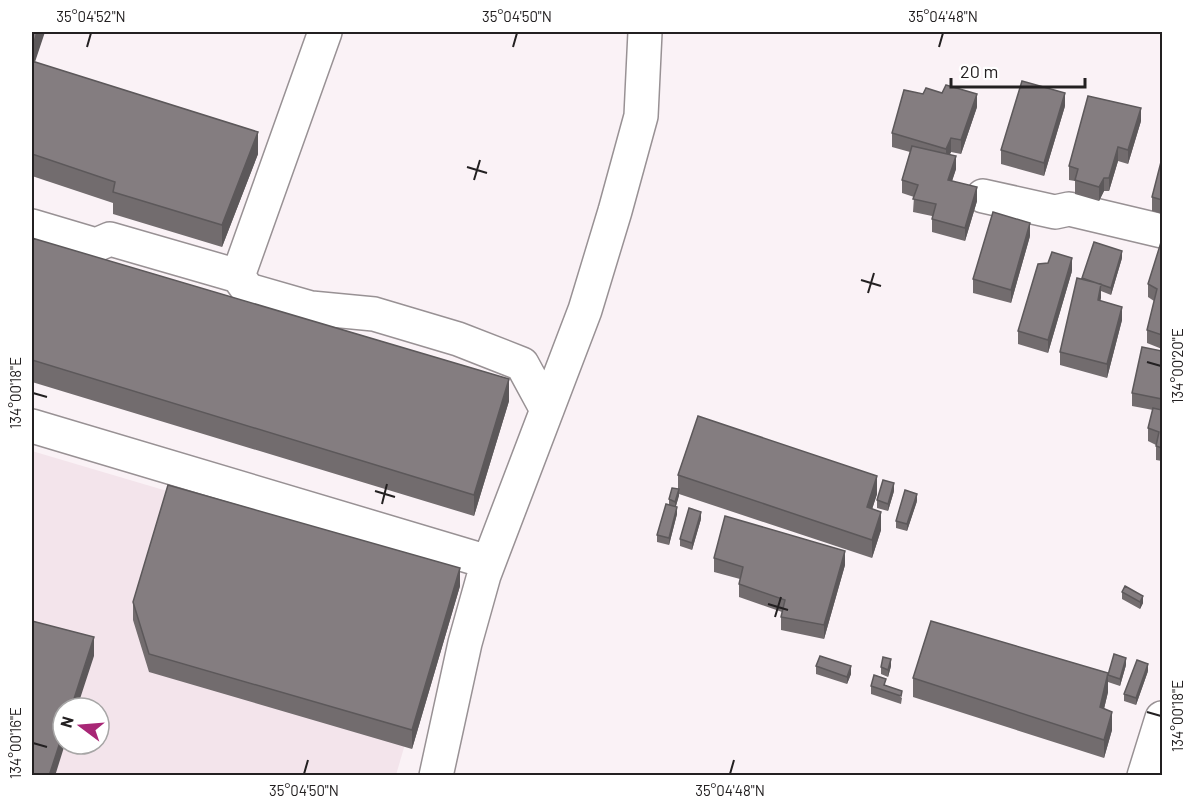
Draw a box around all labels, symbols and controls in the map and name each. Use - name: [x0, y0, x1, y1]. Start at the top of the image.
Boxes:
- text: 35°04'52"N: [56, 7, 126, 25]
- text: 35°04'50"N: [482, 7, 552, 25]
- text: 35°04'48"N: [908, 7, 978, 25]
- scale bar: [951, 51, 1084, 89]
- text: 20 m: [960, 60, 998, 82]
- text: 134°00'20"E: [1168, 328, 1186, 404]
- text: 134°00'18"E: [6, 357, 24, 429]
- text: 134°00'18"E: [1168, 680, 1186, 752]
- north arrow: [51, 696, 111, 756]
- text: 134°00'16"E: [6, 707, 24, 779]
- text: N: [56, 714, 77, 729]
- text: 35°04'50"N: [269, 781, 339, 799]
- text: 35°04'48"N: [695, 781, 765, 799]

